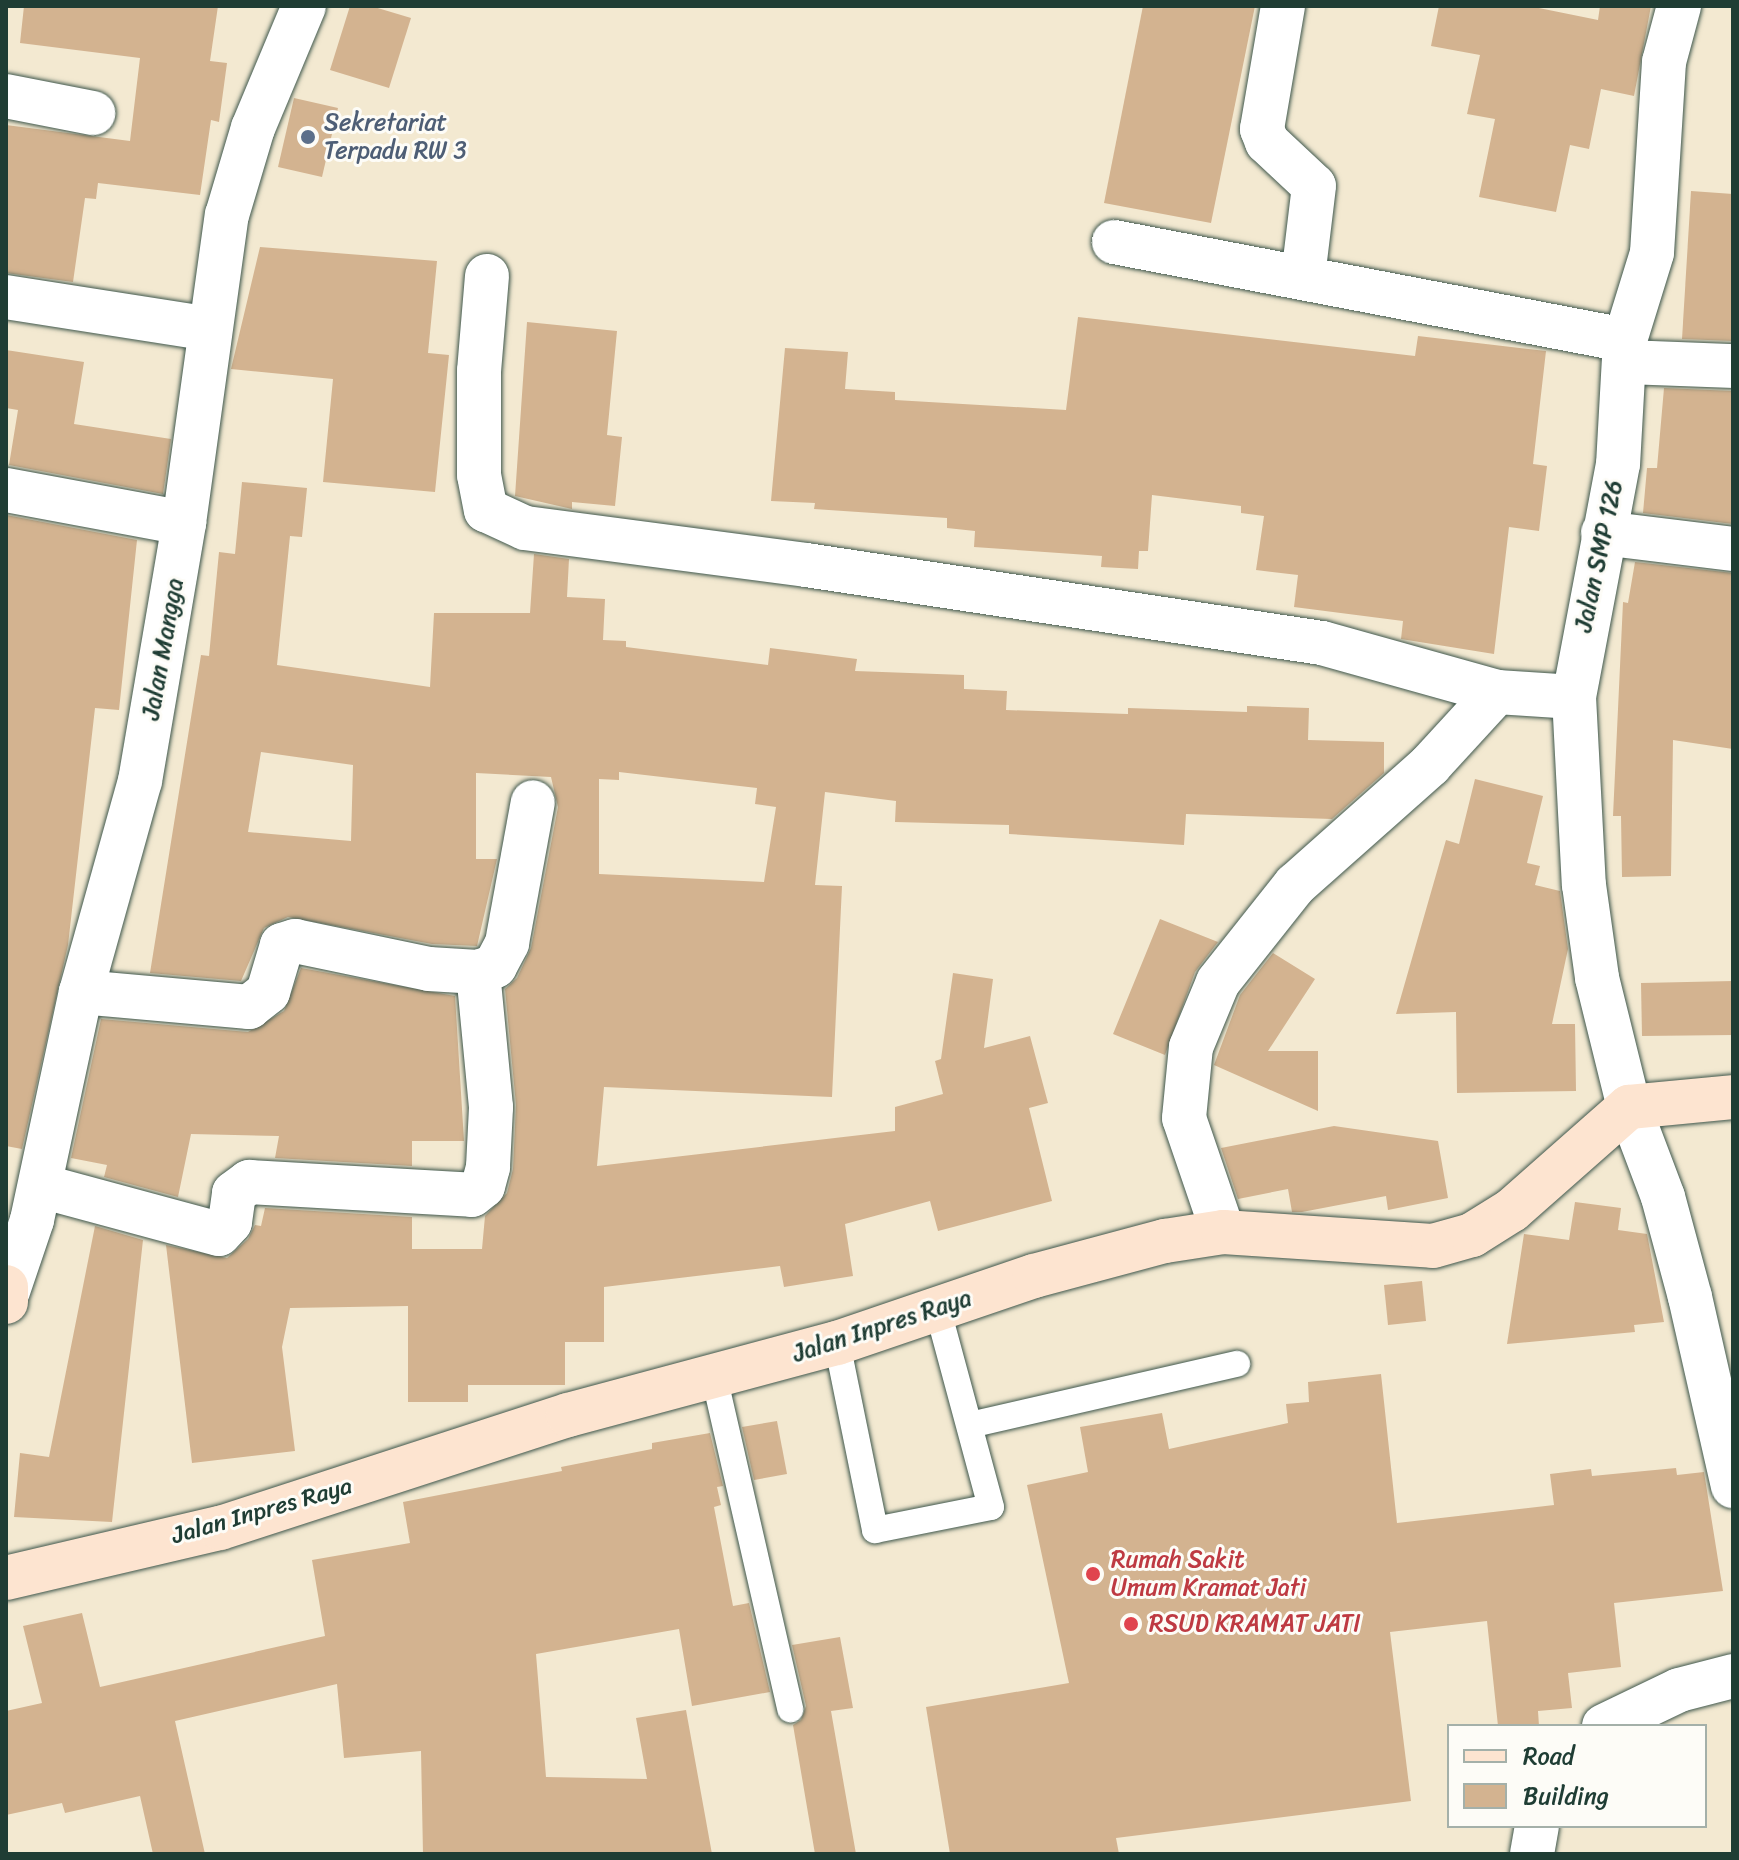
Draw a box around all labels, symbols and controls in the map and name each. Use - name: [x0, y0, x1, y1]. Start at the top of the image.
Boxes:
- place label: Sekretariat Terpadu RW 3: [324, 109, 467, 165]
- marker: Sekretariat Terpadu RW 3: [299, 128, 317, 146]
- street label: Jalan SMP 126: [1569, 477, 1629, 635]
- street label: Jalan Mangga: [136, 576, 190, 722]
- street label: Jalan Inpres Raya: [789, 1283, 975, 1369]
- street label: Jalan Inpres Raya: [168, 1471, 356, 1551]
- place label: Rumah Sakit Umum Kramat Jati: [1111, 1546, 1306, 1602]
- marker: Rumah Sakit Umum Kramat Jati: [1082, 1563, 1104, 1585]
- place label: RSUD KRAMAT JATI: [1149, 1610, 1362, 1638]
- marker: RSUD KRAMAT JATI: [1120, 1613, 1142, 1635]
- legend: [1447, 1724, 1707, 1828]
- text: Road: [1523, 1735, 1574, 1777]
- text: Building: [1523, 1775, 1609, 1817]

